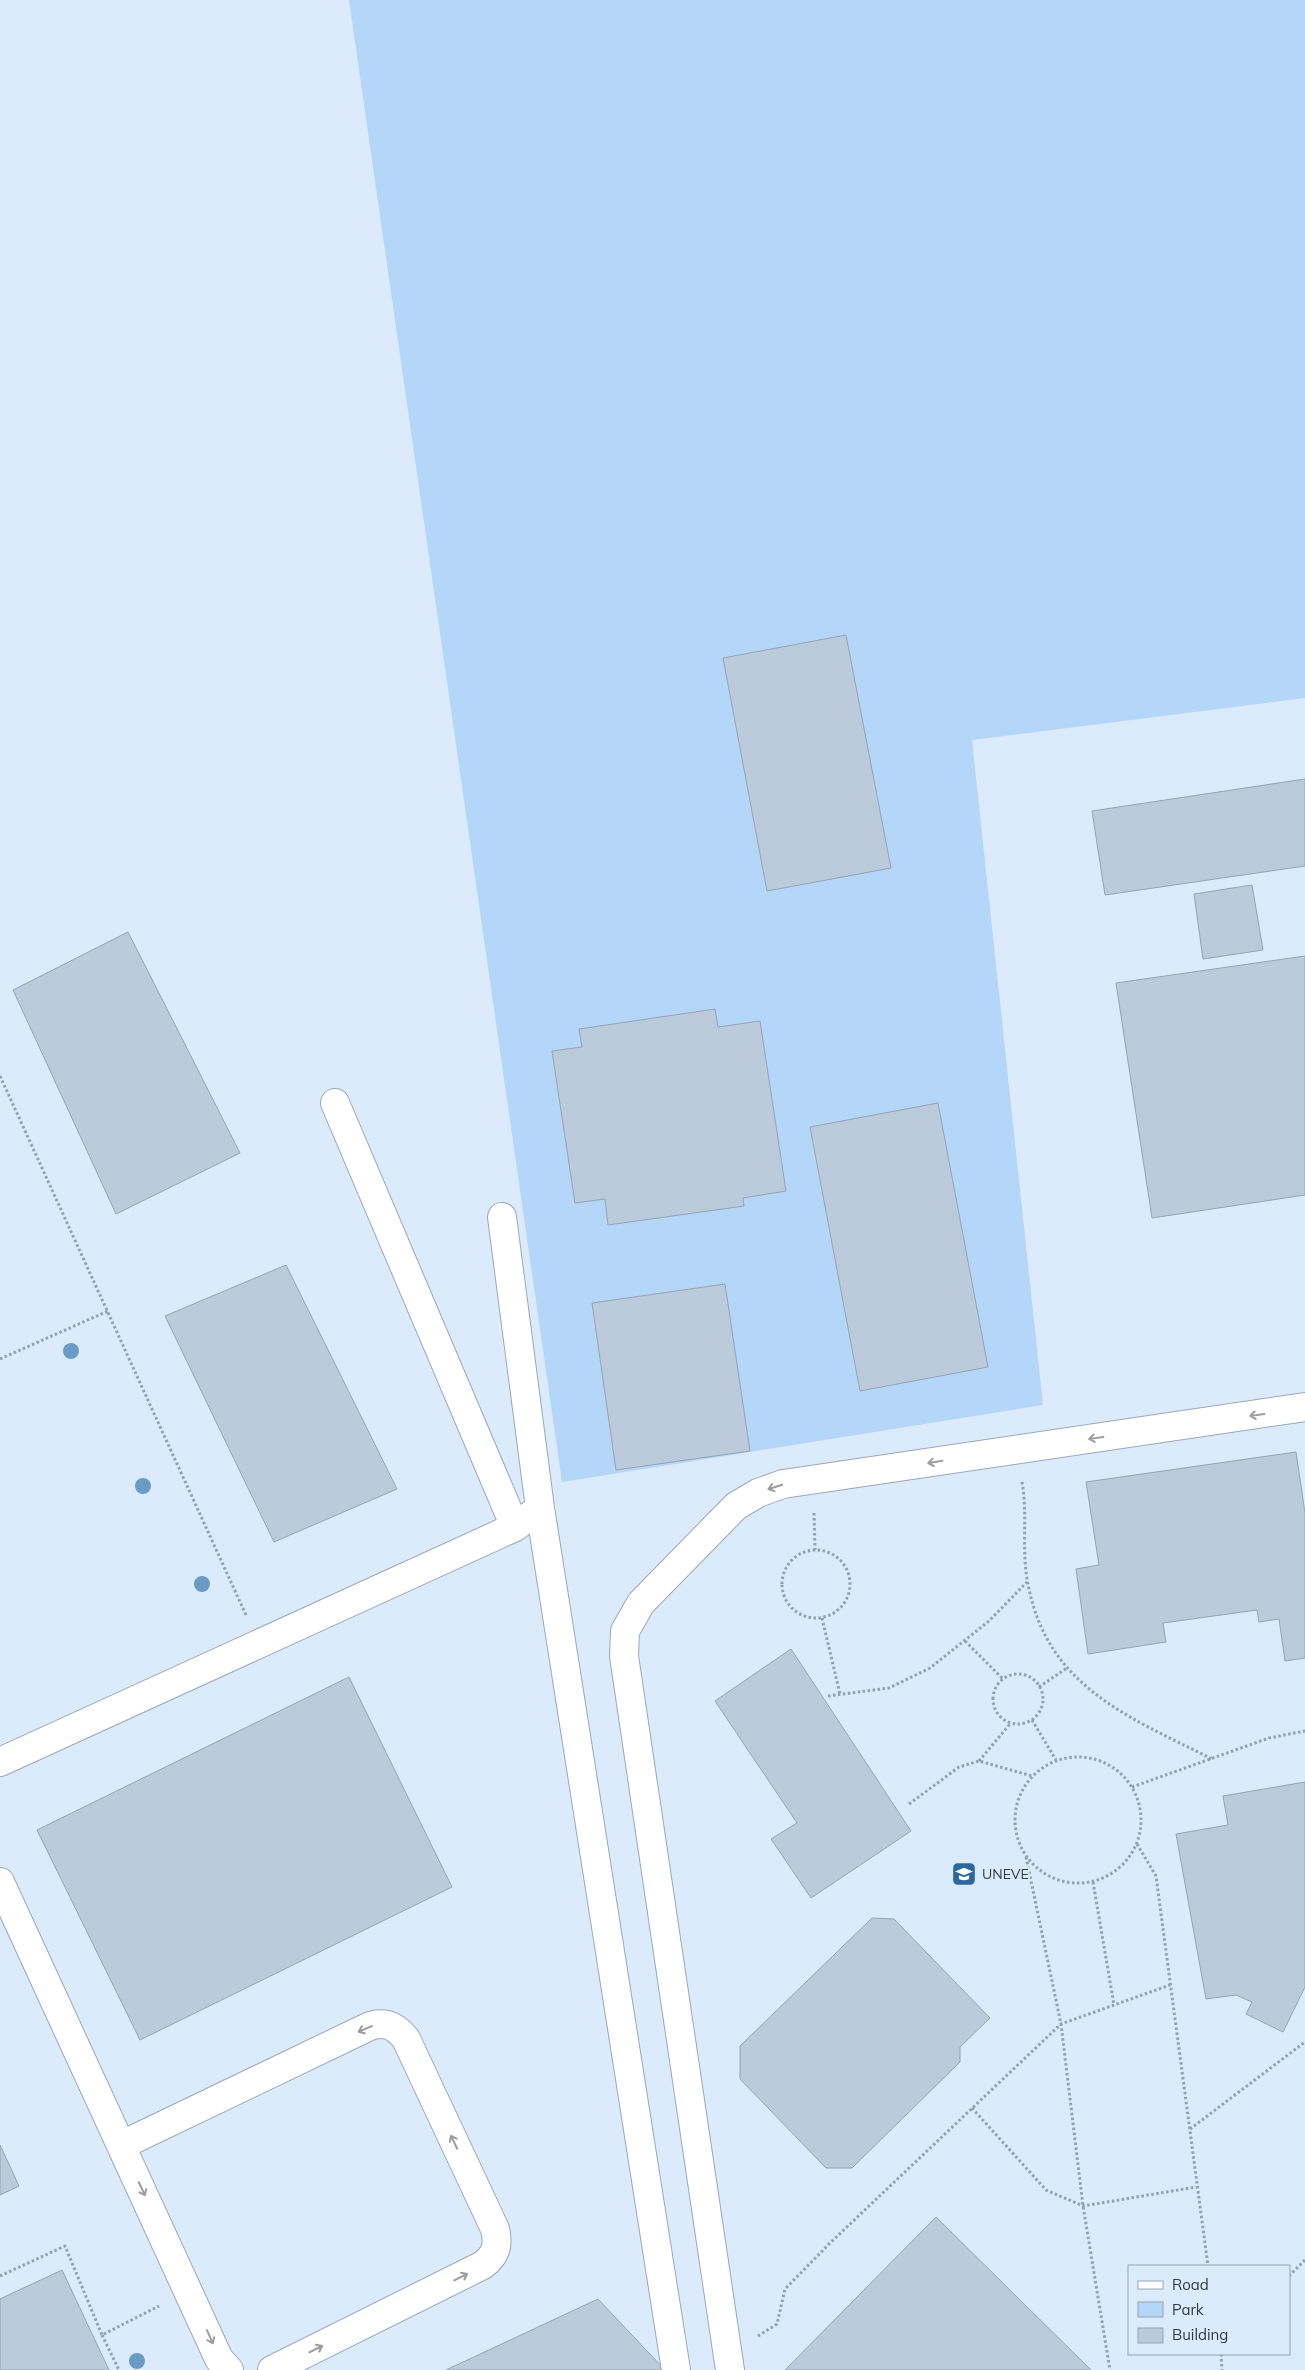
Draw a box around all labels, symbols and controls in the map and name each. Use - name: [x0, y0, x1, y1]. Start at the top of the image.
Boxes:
- one-way arrow: [1249, 1410, 1265, 1420]
- one-way arrow: [1088, 1434, 1104, 1444]
- one-way arrow: [928, 1458, 944, 1468]
- one-way arrow: [768, 1483, 783, 1492]
- school or university icon: UNEVE: [951, 1861, 977, 1887]
- place label: UNEVE: [982, 1865, 1029, 1883]
- one-way arrow: [358, 2024, 373, 2034]
- one-way arrow: [449, 2135, 459, 2150]
- one-way arrow: [138, 2181, 147, 2196]
- legend: [1128, 2265, 1290, 2355]
- one-way arrow: [454, 2272, 469, 2282]
- text: Road: [1172, 2275, 1209, 2294]
- text: Park: [1172, 2300, 1204, 2319]
- text: Building: [1172, 2325, 1228, 2344]
- one-way arrow: [205, 2329, 215, 2344]
- one-way arrow: [308, 2343, 323, 2353]

